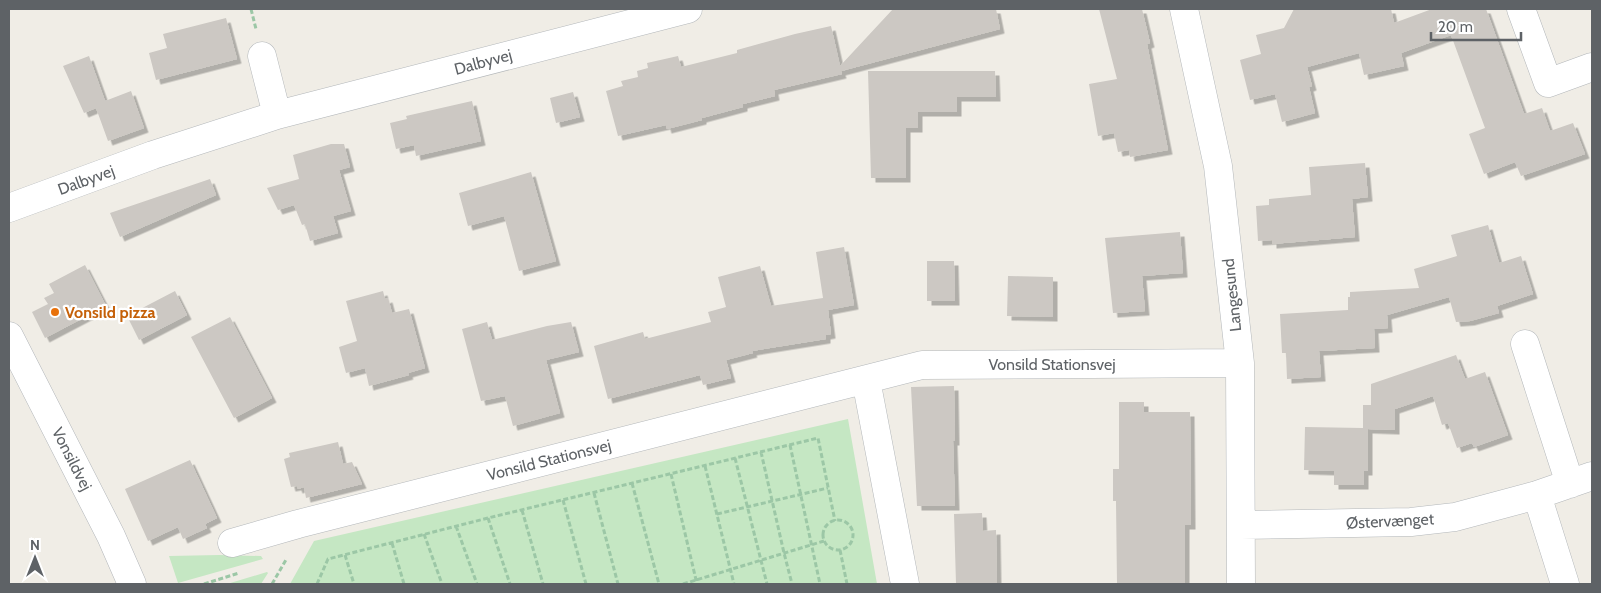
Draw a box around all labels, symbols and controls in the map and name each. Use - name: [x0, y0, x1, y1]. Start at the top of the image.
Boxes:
- scale bar: [1431, 10, 1521, 42]
- text: 20 m: [1438, 18, 1473, 36]
- street label: Dalbyvej: [452, 45, 514, 79]
- street label: Dalbyvej: [55, 161, 117, 199]
- street label: Langesund: [1219, 257, 1245, 333]
- place label: Vonsild pizza: [65, 303, 156, 322]
- marker: Vonsild pizza: [49, 306, 61, 318]
- street label: Vonsild Stationsvej: [988, 355, 1116, 374]
- street label: Vonsildvej: [48, 424, 96, 494]
- street label: Vonsild Stationsvej: [485, 435, 613, 485]
- street label: Østervænget: [1345, 509, 1435, 533]
- north arrow: [10, 533, 60, 583]
- text: N: [30, 536, 40, 554]

